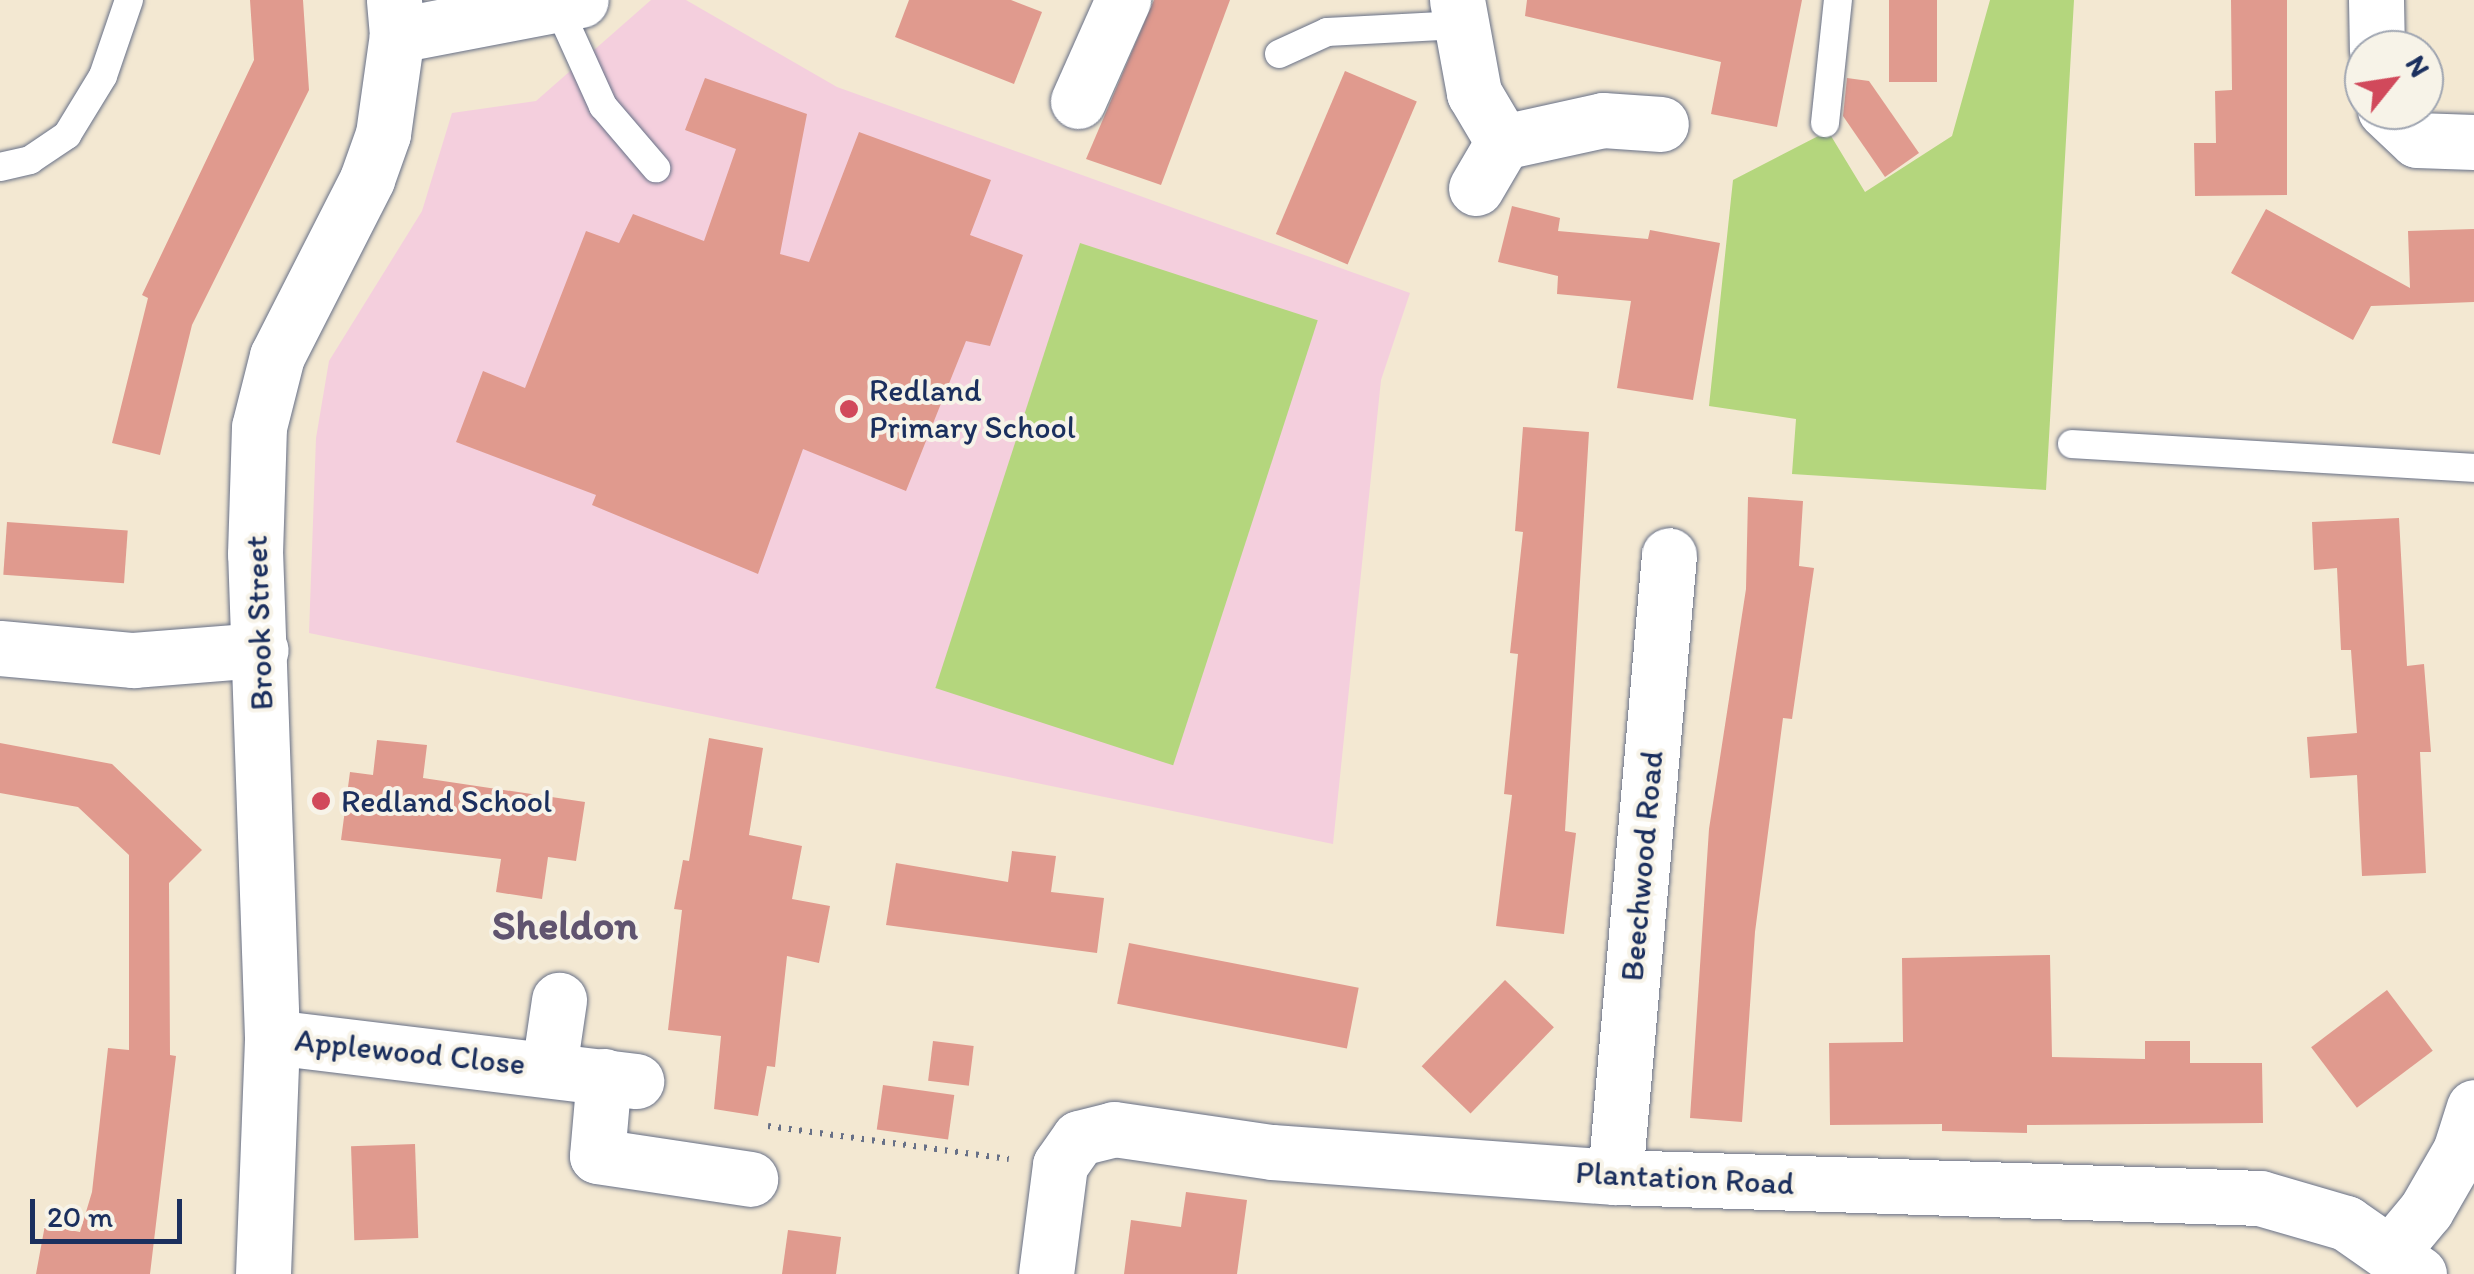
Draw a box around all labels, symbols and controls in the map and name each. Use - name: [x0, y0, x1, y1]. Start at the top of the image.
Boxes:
- north arrow: [2344, 30, 2444, 130]
- text: N: [2399, 49, 2438, 83]
- place label: Redland Primary School: [869, 372, 1076, 447]
- marker: Redland Primary School: [838, 398, 860, 420]
- street label: Brook Street: [237, 535, 281, 711]
- street label: Beechwood Road: [1613, 749, 1671, 983]
- place label: Redland School: [341, 782, 552, 820]
- marker: Redland School: [310, 790, 332, 812]
- district label: Sheldon: [492, 900, 638, 950]
- street label: Applewood Close: [293, 1021, 527, 1083]
- street label: Plantation Road: [1575, 1153, 1795, 1203]
- scale bar: [35, 1179, 188, 1241]
- text: 20 m: [47, 1198, 113, 1235]

